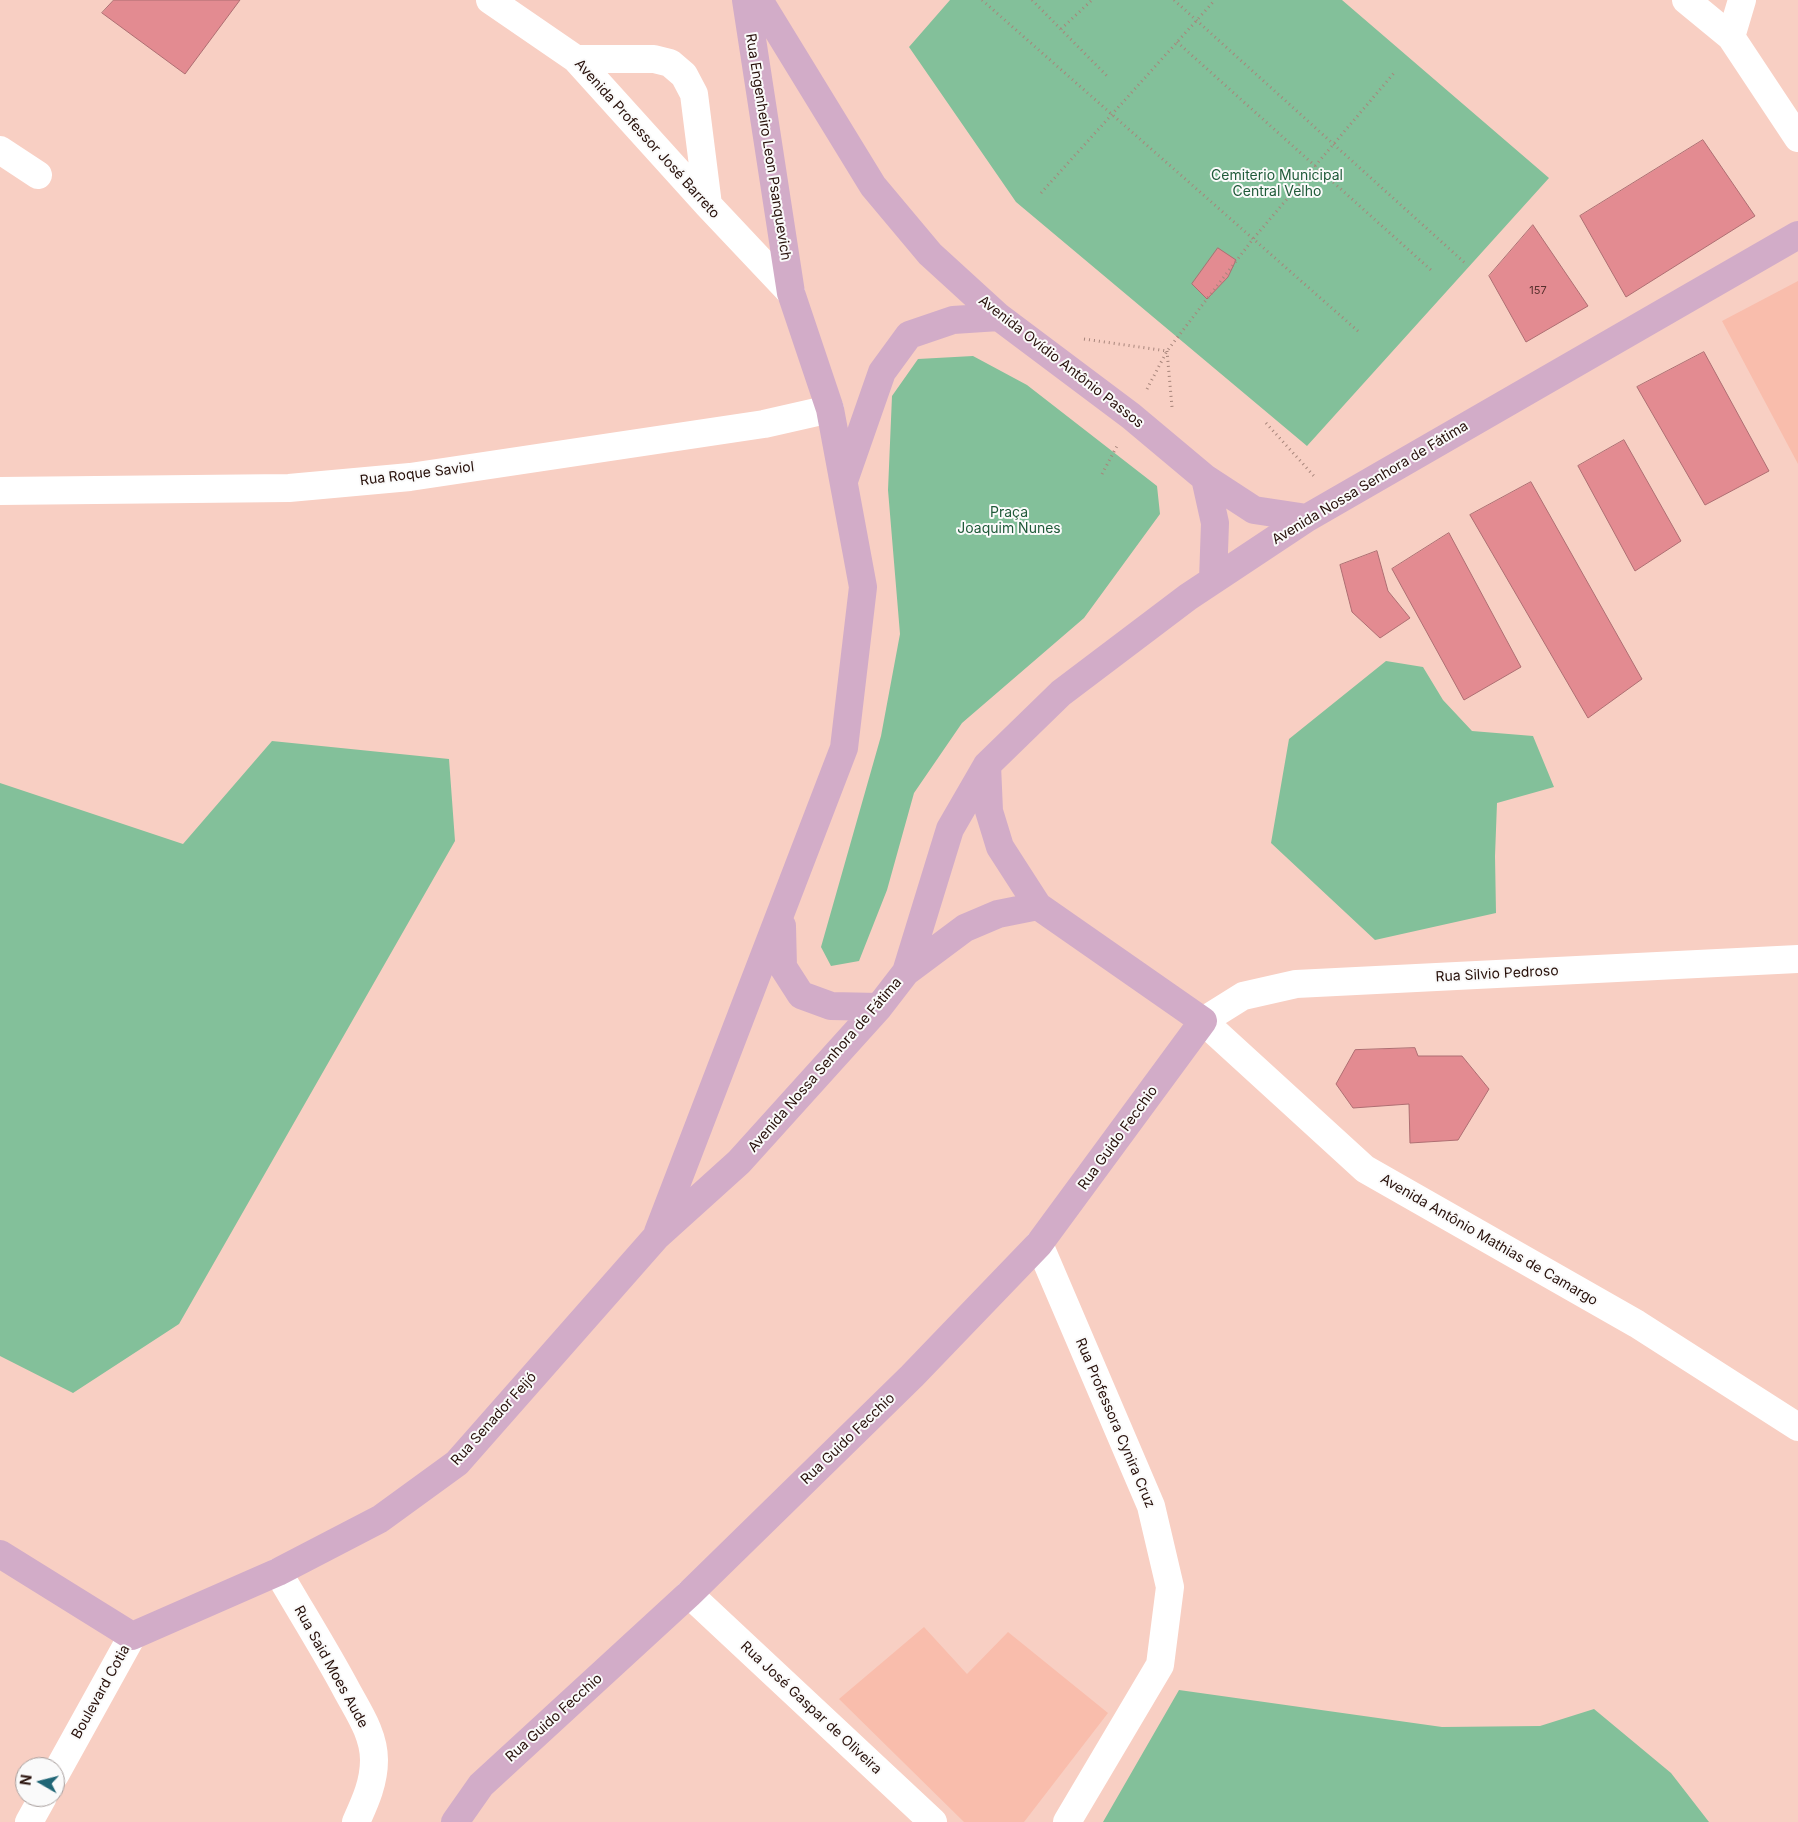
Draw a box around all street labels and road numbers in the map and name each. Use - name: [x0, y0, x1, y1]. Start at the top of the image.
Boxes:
- street label: Rua Engenheiro Leon Psanquevich: [742, 32, 794, 262]
- street label: Avenida Professor José Barreto: [571, 56, 723, 222]
- street label: Avenida Ovídio Antônio Passos: [975, 292, 1147, 432]
- street label: Avenida Nossa Senhora de Fátima: [1269, 418, 1471, 548]
- street label: Rua Roque Saviol: [359, 459, 475, 489]
- street label: Rua Silvio Pedroso: [1435, 962, 1559, 986]
- street label: Avenida Nossa Senhora de Fátima: [745, 974, 905, 1156]
- street label: Rua Guido Fecchio: [1075, 1083, 1161, 1193]
- street label: Avenida Antônio Mathias de Camargo: [1377, 1171, 1601, 1309]
- street label: Rua Professora Cynira Cruz: [1072, 1336, 1158, 1510]
- street label: Rua Senador Feijó: [448, 1369, 540, 1469]
- street label: Rua Guido Fecchio: [798, 1390, 898, 1488]
- street label: Rua Said Moes Aude: [290, 1603, 372, 1731]
- street label: Rua José Gaspar de Oliveira: [737, 1638, 885, 1778]
- street label: Boulevard Cotia: [68, 1642, 134, 1742]
- street label: Rua Guido Fecchio: [502, 1670, 606, 1766]

